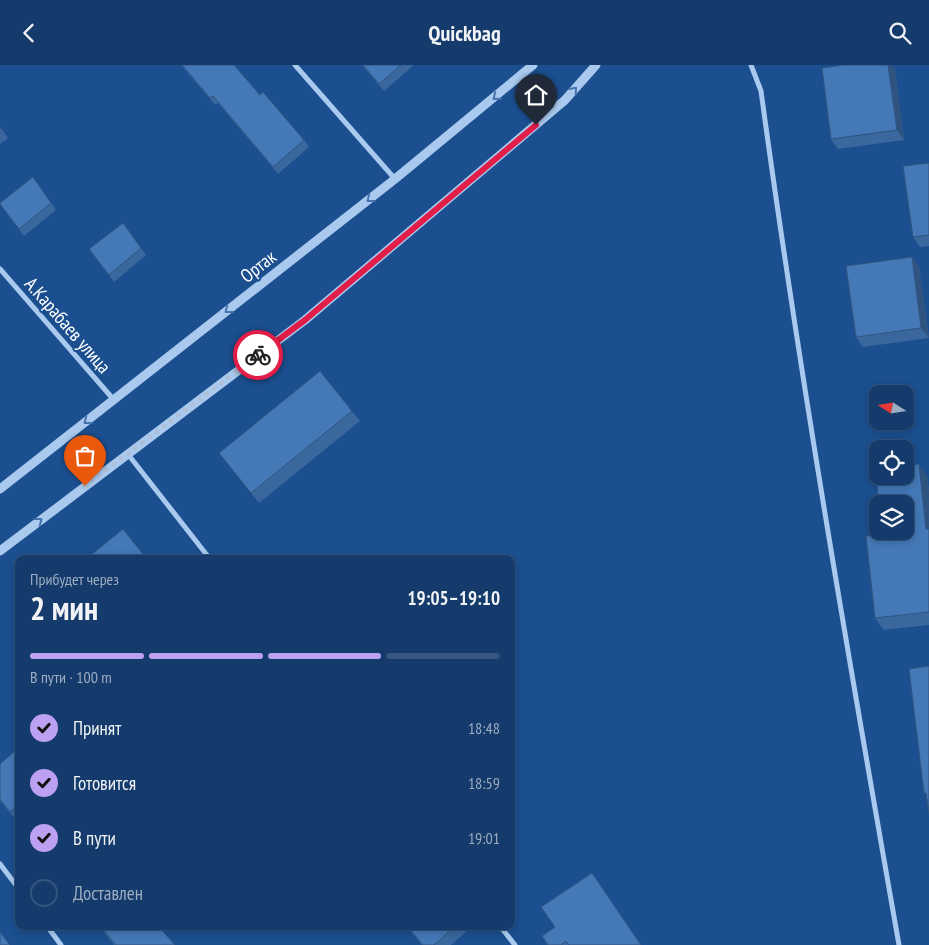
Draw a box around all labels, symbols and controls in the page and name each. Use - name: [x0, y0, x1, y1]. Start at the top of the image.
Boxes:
- icon: back: [15, 19, 43, 47]
- text: Quickbag: [428, 19, 501, 47]
- icon: search: [886, 19, 914, 47]
- pin: [515, 74, 557, 125]
- icon: home: [522, 81, 550, 109]
- one-way arrow: [568, 87, 577, 96]
- one-way arrow: [493, 91, 502, 99]
- one-way arrow: [366, 193, 375, 202]
- street label: Ортак: [235, 244, 281, 288]
- street label: А.Карабаев улица: [20, 272, 116, 378]
- one-way arrow: [224, 304, 234, 313]
- courier: [233, 330, 283, 380]
- icon: bike: [244, 341, 272, 369]
- north arrow: [869, 385, 914, 430]
- map controls: [869, 385, 914, 540]
- one-way arrow: [84, 416, 93, 424]
- pin: [64, 435, 106, 486]
- button: locate: [869, 440, 914, 485]
- icon: bag: [71, 442, 99, 470]
- button: layers: [869, 495, 914, 540]
- one-way arrow: [33, 518, 42, 527]
- text: Прибудет через: [30, 569, 119, 589]
- text: 19:05–19:10: [407, 586, 500, 610]
- text: 2 мин: [30, 587, 98, 629]
- text: В пути · 100 m: [30, 667, 112, 687]
- icon: check: [30, 714, 58, 742]
- text: Принят: [73, 716, 121, 740]
- text: 18:48: [468, 718, 500, 738]
- icon: check: [30, 769, 58, 797]
- text: Готовится: [73, 771, 136, 795]
- text: 18:59: [468, 773, 500, 793]
- icon: check: [30, 824, 58, 852]
- text: В пути: [73, 826, 116, 850]
- text: 19:01: [468, 828, 500, 848]
- text: Доставлен: [73, 881, 143, 905]

